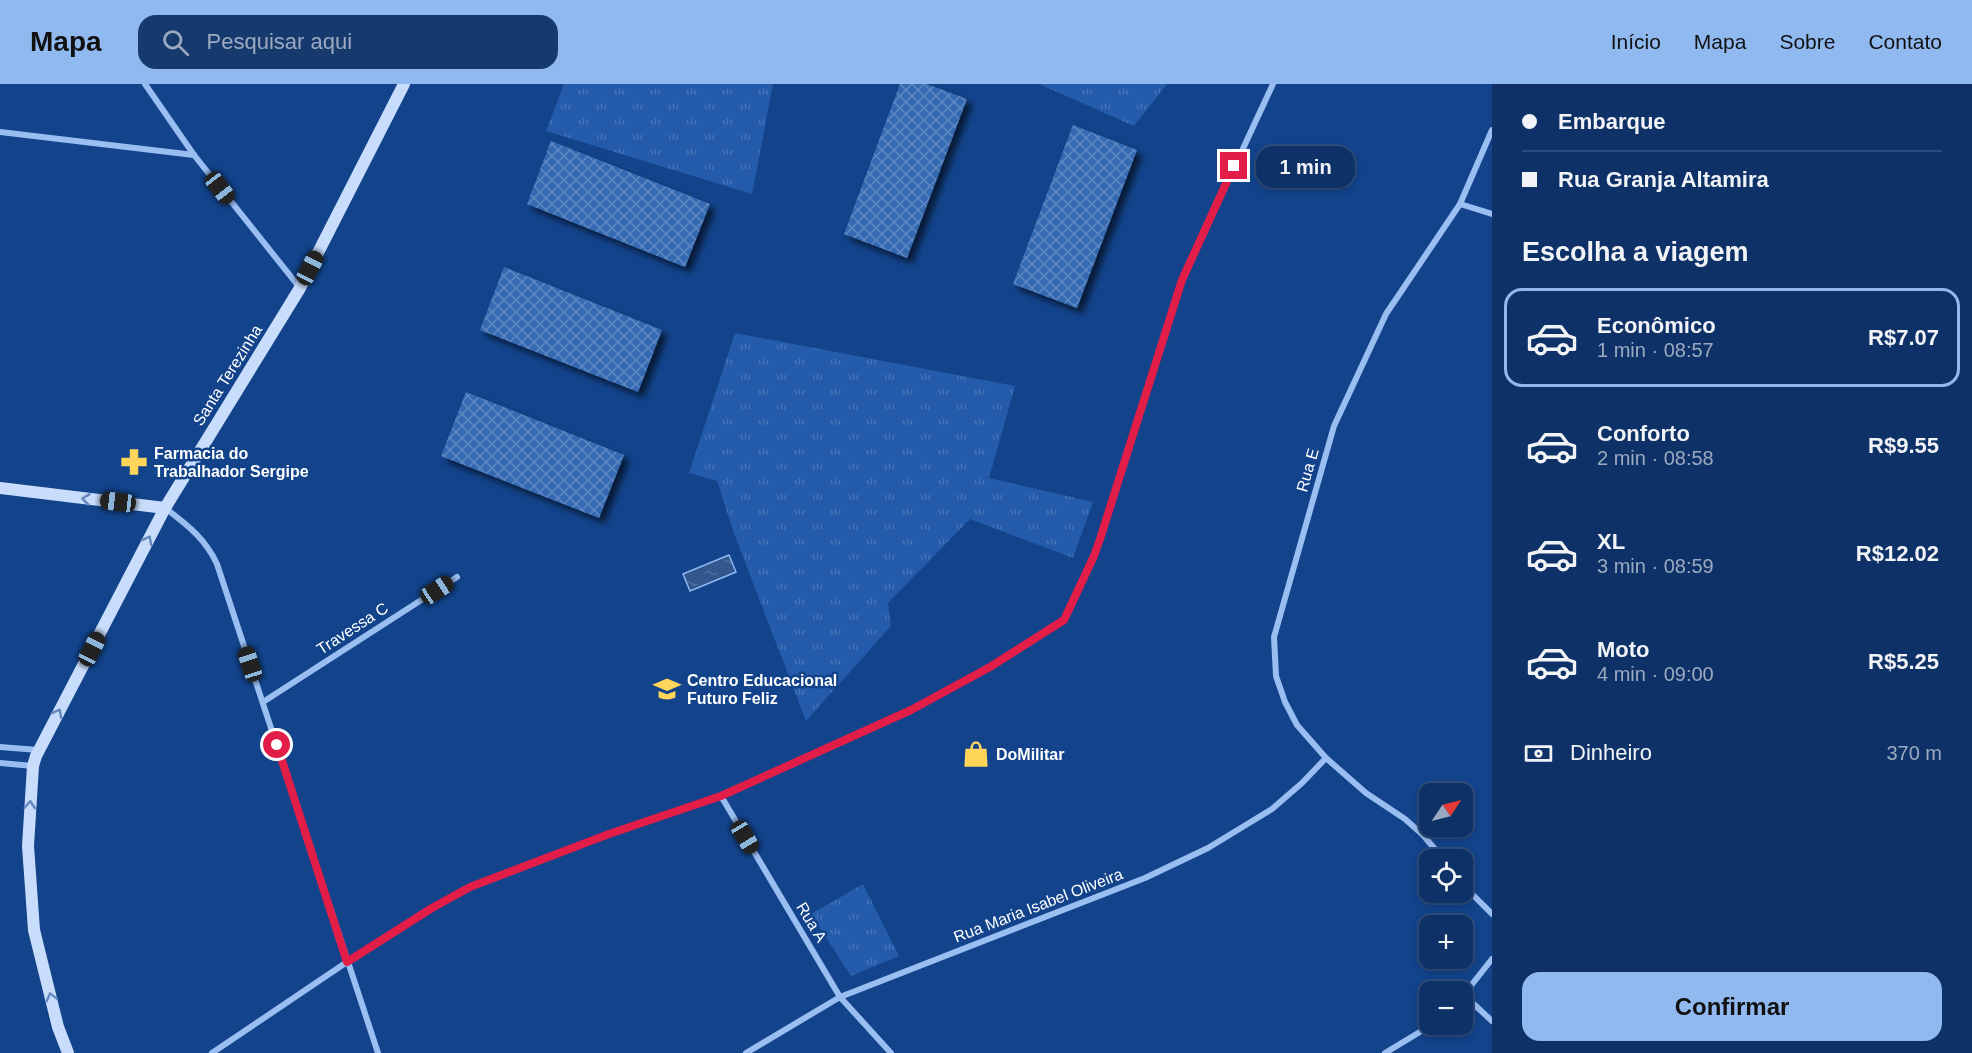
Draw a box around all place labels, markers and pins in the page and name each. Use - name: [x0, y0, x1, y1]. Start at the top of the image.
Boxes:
- place label: Farmacia do Trabalhador Sergipe: [154, 445, 309, 480]
- pharmacy icon: Farmacia do Trabalhador Sergipe: [119, 447, 149, 477]
- place label: Centro Educacional Futuro Feliz: [687, 672, 837, 707]
- school or university icon: Centro Educacional Futuro Feliz: [652, 674, 682, 704]
- shop icon: DoMilitar: [961, 739, 991, 769]
- place label: DoMilitar: [996, 746, 1064, 763]

